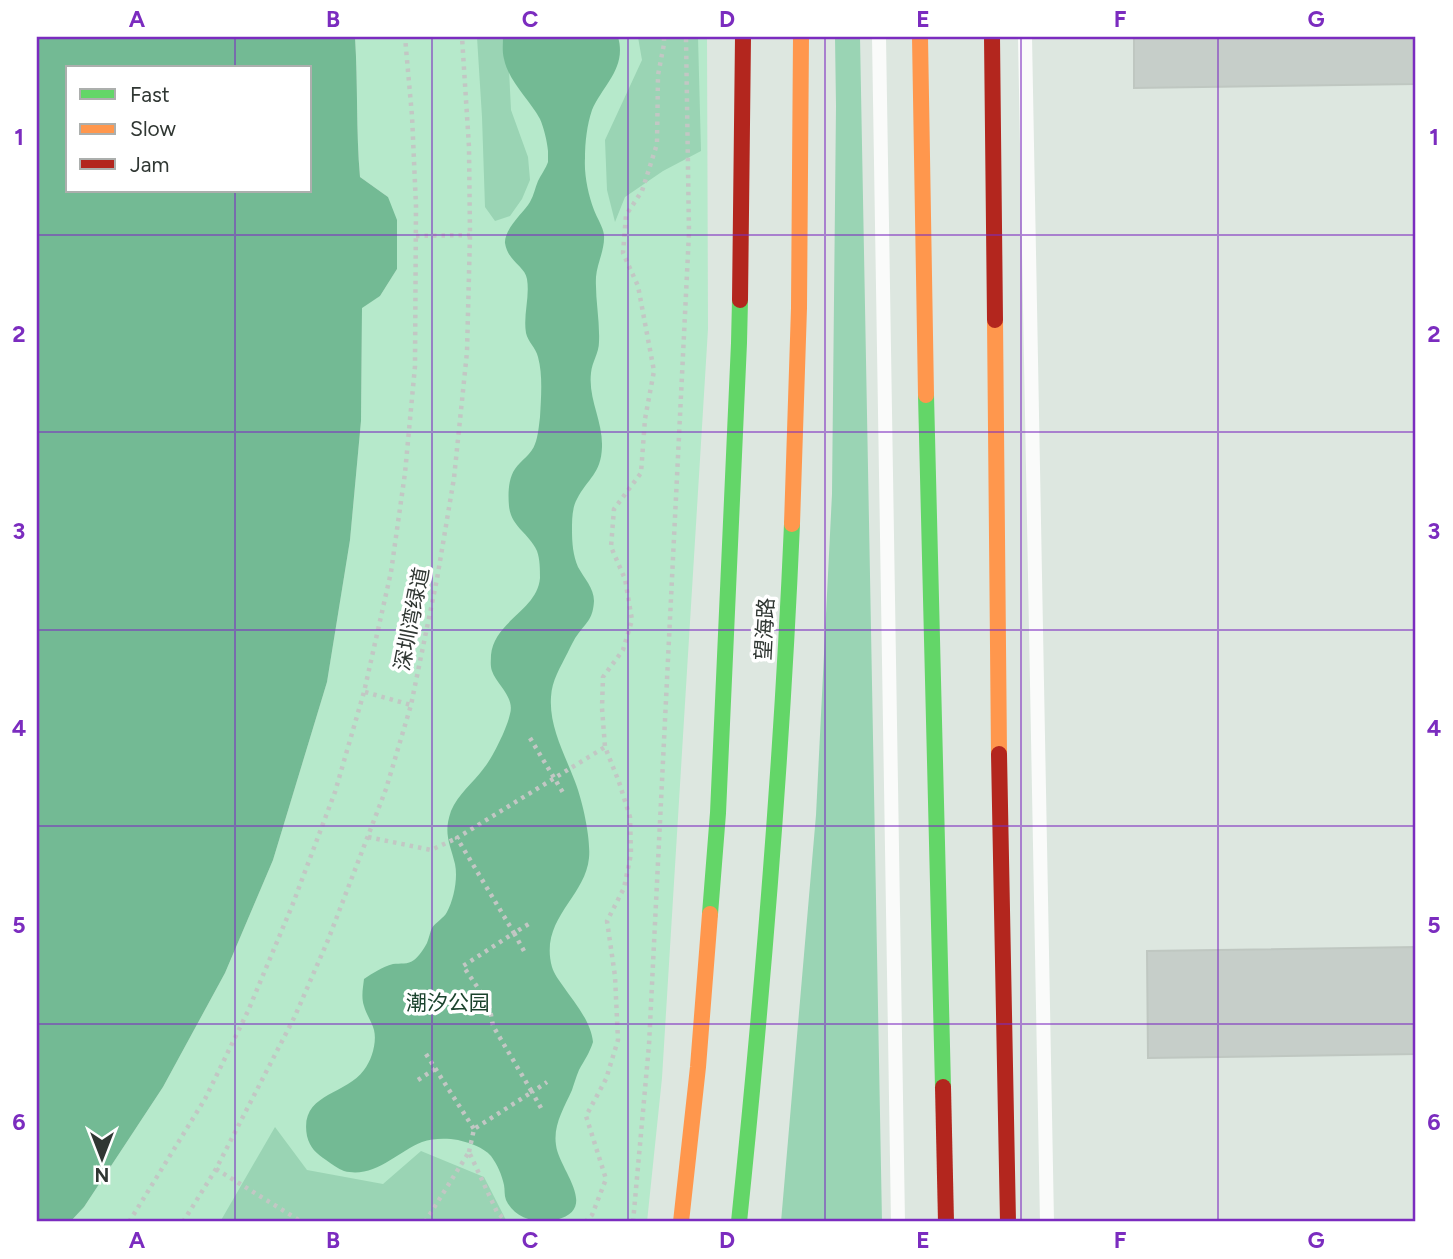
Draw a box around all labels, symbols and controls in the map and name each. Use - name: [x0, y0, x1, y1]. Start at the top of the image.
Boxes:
- text: A: [129, 5, 146, 33]
- text: B: [326, 5, 340, 33]
- text: C: [522, 5, 539, 33]
- text: D: [719, 5, 735, 33]
- text: E: [916, 5, 930, 33]
- text: F: [1114, 5, 1127, 33]
- text: G: [1307, 5, 1325, 33]
- legend: [66, 66, 312, 192]
- text: Fast: [130, 82, 170, 107]
- text: Slow: [130, 116, 176, 141]
- text: 1: [14, 123, 24, 151]
- text: 1: [1429, 123, 1439, 151]
- text: Jam: [130, 152, 169, 177]
- text: 2: [12, 320, 26, 348]
- text: 2: [1427, 320, 1441, 348]
- text: 3: [13, 517, 25, 545]
- text: 3: [1428, 517, 1440, 545]
- street label: 深圳湾绿道: [389, 565, 434, 673]
- street label: 望海路: [750, 597, 779, 661]
- text: 4: [12, 714, 26, 742]
- text: 4: [1427, 714, 1441, 742]
- text: 5: [12, 911, 26, 939]
- text: 5: [1427, 911, 1441, 939]
- park label: 潮汐公园: [406, 990, 490, 1015]
- text: 6: [12, 1108, 26, 1136]
- text: 6: [1427, 1108, 1441, 1136]
- north arrow: [66, 1122, 136, 1192]
- text: N: [95, 1163, 109, 1186]
- text: A: [129, 1226, 146, 1254]
- text: B: [326, 1226, 340, 1254]
- text: C: [522, 1226, 539, 1254]
- text: D: [719, 1226, 735, 1254]
- text: E: [916, 1226, 930, 1254]
- text: F: [1114, 1226, 1127, 1254]
- text: G: [1307, 1226, 1325, 1254]

